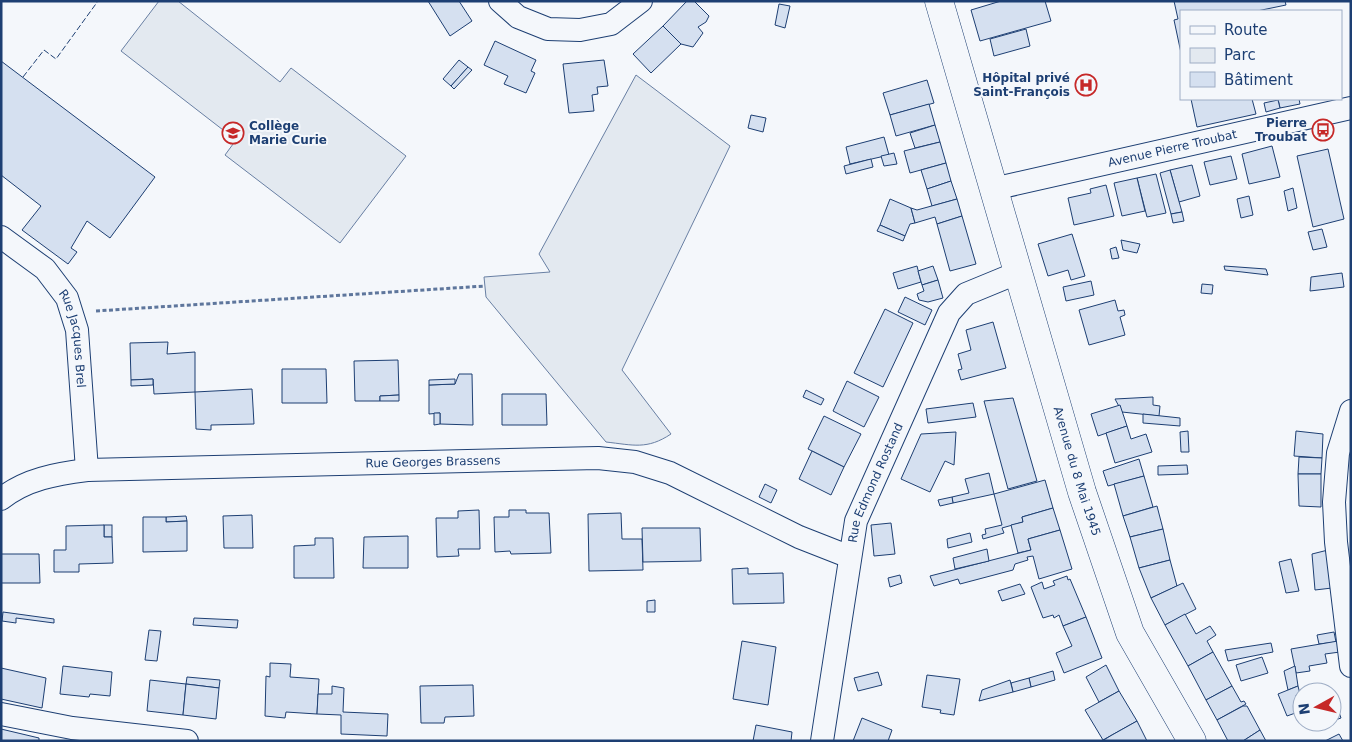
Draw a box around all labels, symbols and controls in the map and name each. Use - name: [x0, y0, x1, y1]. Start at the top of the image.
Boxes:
- legend: [1180, 10, 1342, 100]
- text: Route: [1224, 21, 1268, 39]
- text: Parc: [1224, 46, 1256, 64]
- place label: Hôpital privé Saint-François: [973, 71, 1070, 99]
- text: Bâtiment: [1224, 71, 1293, 89]
- hospital icon: Hôpital privé Saint-François: [1074, 73, 1098, 97]
- place label: Pierre Troubat: [1255, 116, 1307, 144]
- bus stop icon: Pierre Troubat: [1311, 118, 1335, 142]
- place label: Collège Marie Curie: [249, 119, 327, 147]
- school or university icon: Collège Marie Curie: [221, 121, 245, 145]
- street label: Avenue Pierre Troubat: [1107, 127, 1239, 170]
- street label: Rue Jacques Brel: [56, 287, 88, 388]
- street label: Avenue du 8 Mai 1945: [1050, 405, 1103, 538]
- street label: Rue Edmond Rostand: [846, 421, 906, 544]
- street label: Rue Georges Brassens: [365, 453, 501, 470]
- north arrow: [1292, 682, 1342, 732]
- text: N: [1295, 702, 1313, 716]

